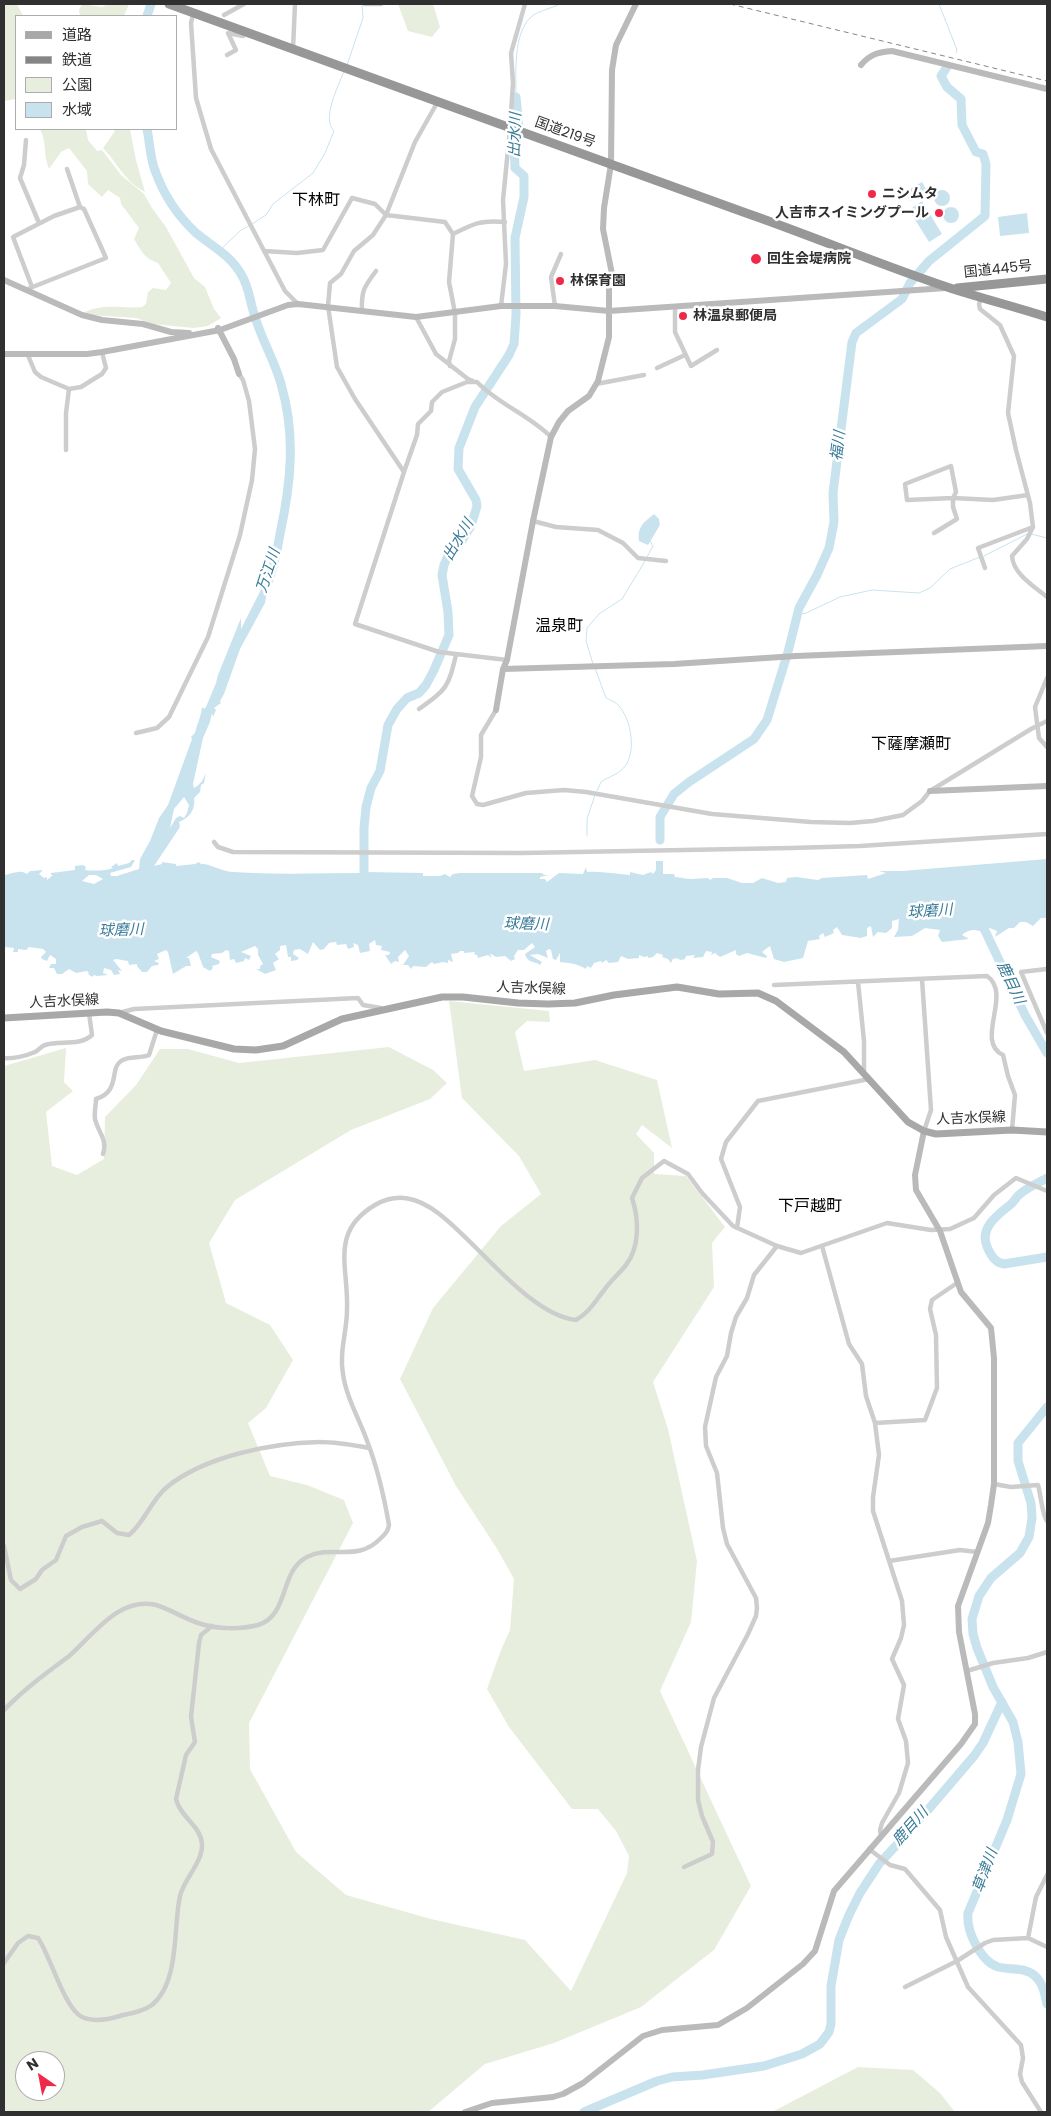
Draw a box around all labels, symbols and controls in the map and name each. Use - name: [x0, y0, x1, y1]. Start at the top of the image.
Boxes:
- legend: [15, 15, 178, 130]
- text: 道路: [62, 24, 92, 45]
- text: 鉄道: [62, 49, 92, 70]
- text: 公園: [62, 74, 92, 95]
- text: 水域: [62, 99, 92, 120]
- water label: 出水川: [506, 112, 526, 158]
- street label: 国道219号: [532, 114, 598, 152]
- place label: ニシムタ: [882, 186, 938, 202]
- marker: ニシムタ: [866, 188, 878, 200]
- district label: 下林町: [292, 191, 340, 211]
- place label: 人吉市スイミングプール: [775, 205, 929, 221]
- marker: 人吉市スイミングプール: [933, 207, 945, 219]
- place label: 回生会堤病院: [767, 251, 851, 267]
- marker: 回生会堤病院: [749, 252, 763, 266]
- street label: 国道445号: [963, 258, 1033, 282]
- place label: 林保育園: [570, 273, 626, 289]
- marker: 林保育園: [554, 275, 566, 287]
- place label: 林温泉郵便局: [693, 308, 777, 324]
- marker: 林温泉郵便局: [677, 310, 689, 322]
- water label: 福川: [828, 430, 850, 462]
- water label: 出水川: [440, 516, 478, 564]
- water label: 万江川: [253, 547, 285, 595]
- district label: 温泉町: [535, 617, 583, 637]
- district label: 下薩摩瀬町: [871, 735, 951, 755]
- water label: 球磨川: [907, 901, 953, 923]
- water label: 球磨川: [503, 916, 549, 934]
- water label: 球磨川: [98, 921, 144, 941]
- water label: 鹿目川: [992, 959, 1028, 1007]
- street label: 人吉水俣線: [496, 979, 566, 999]
- street label: 人吉水俣線: [29, 992, 99, 1012]
- street label: 人吉水俣線: [936, 1109, 1006, 1129]
- district label: 下戸越町: [778, 1197, 842, 1217]
- water label: 鹿目川: [889, 1804, 933, 1850]
- water label: 草津川: [970, 1847, 1002, 1895]
- north arrow: [15, 2051, 65, 2101]
- text: N: [23, 2053, 42, 2076]

